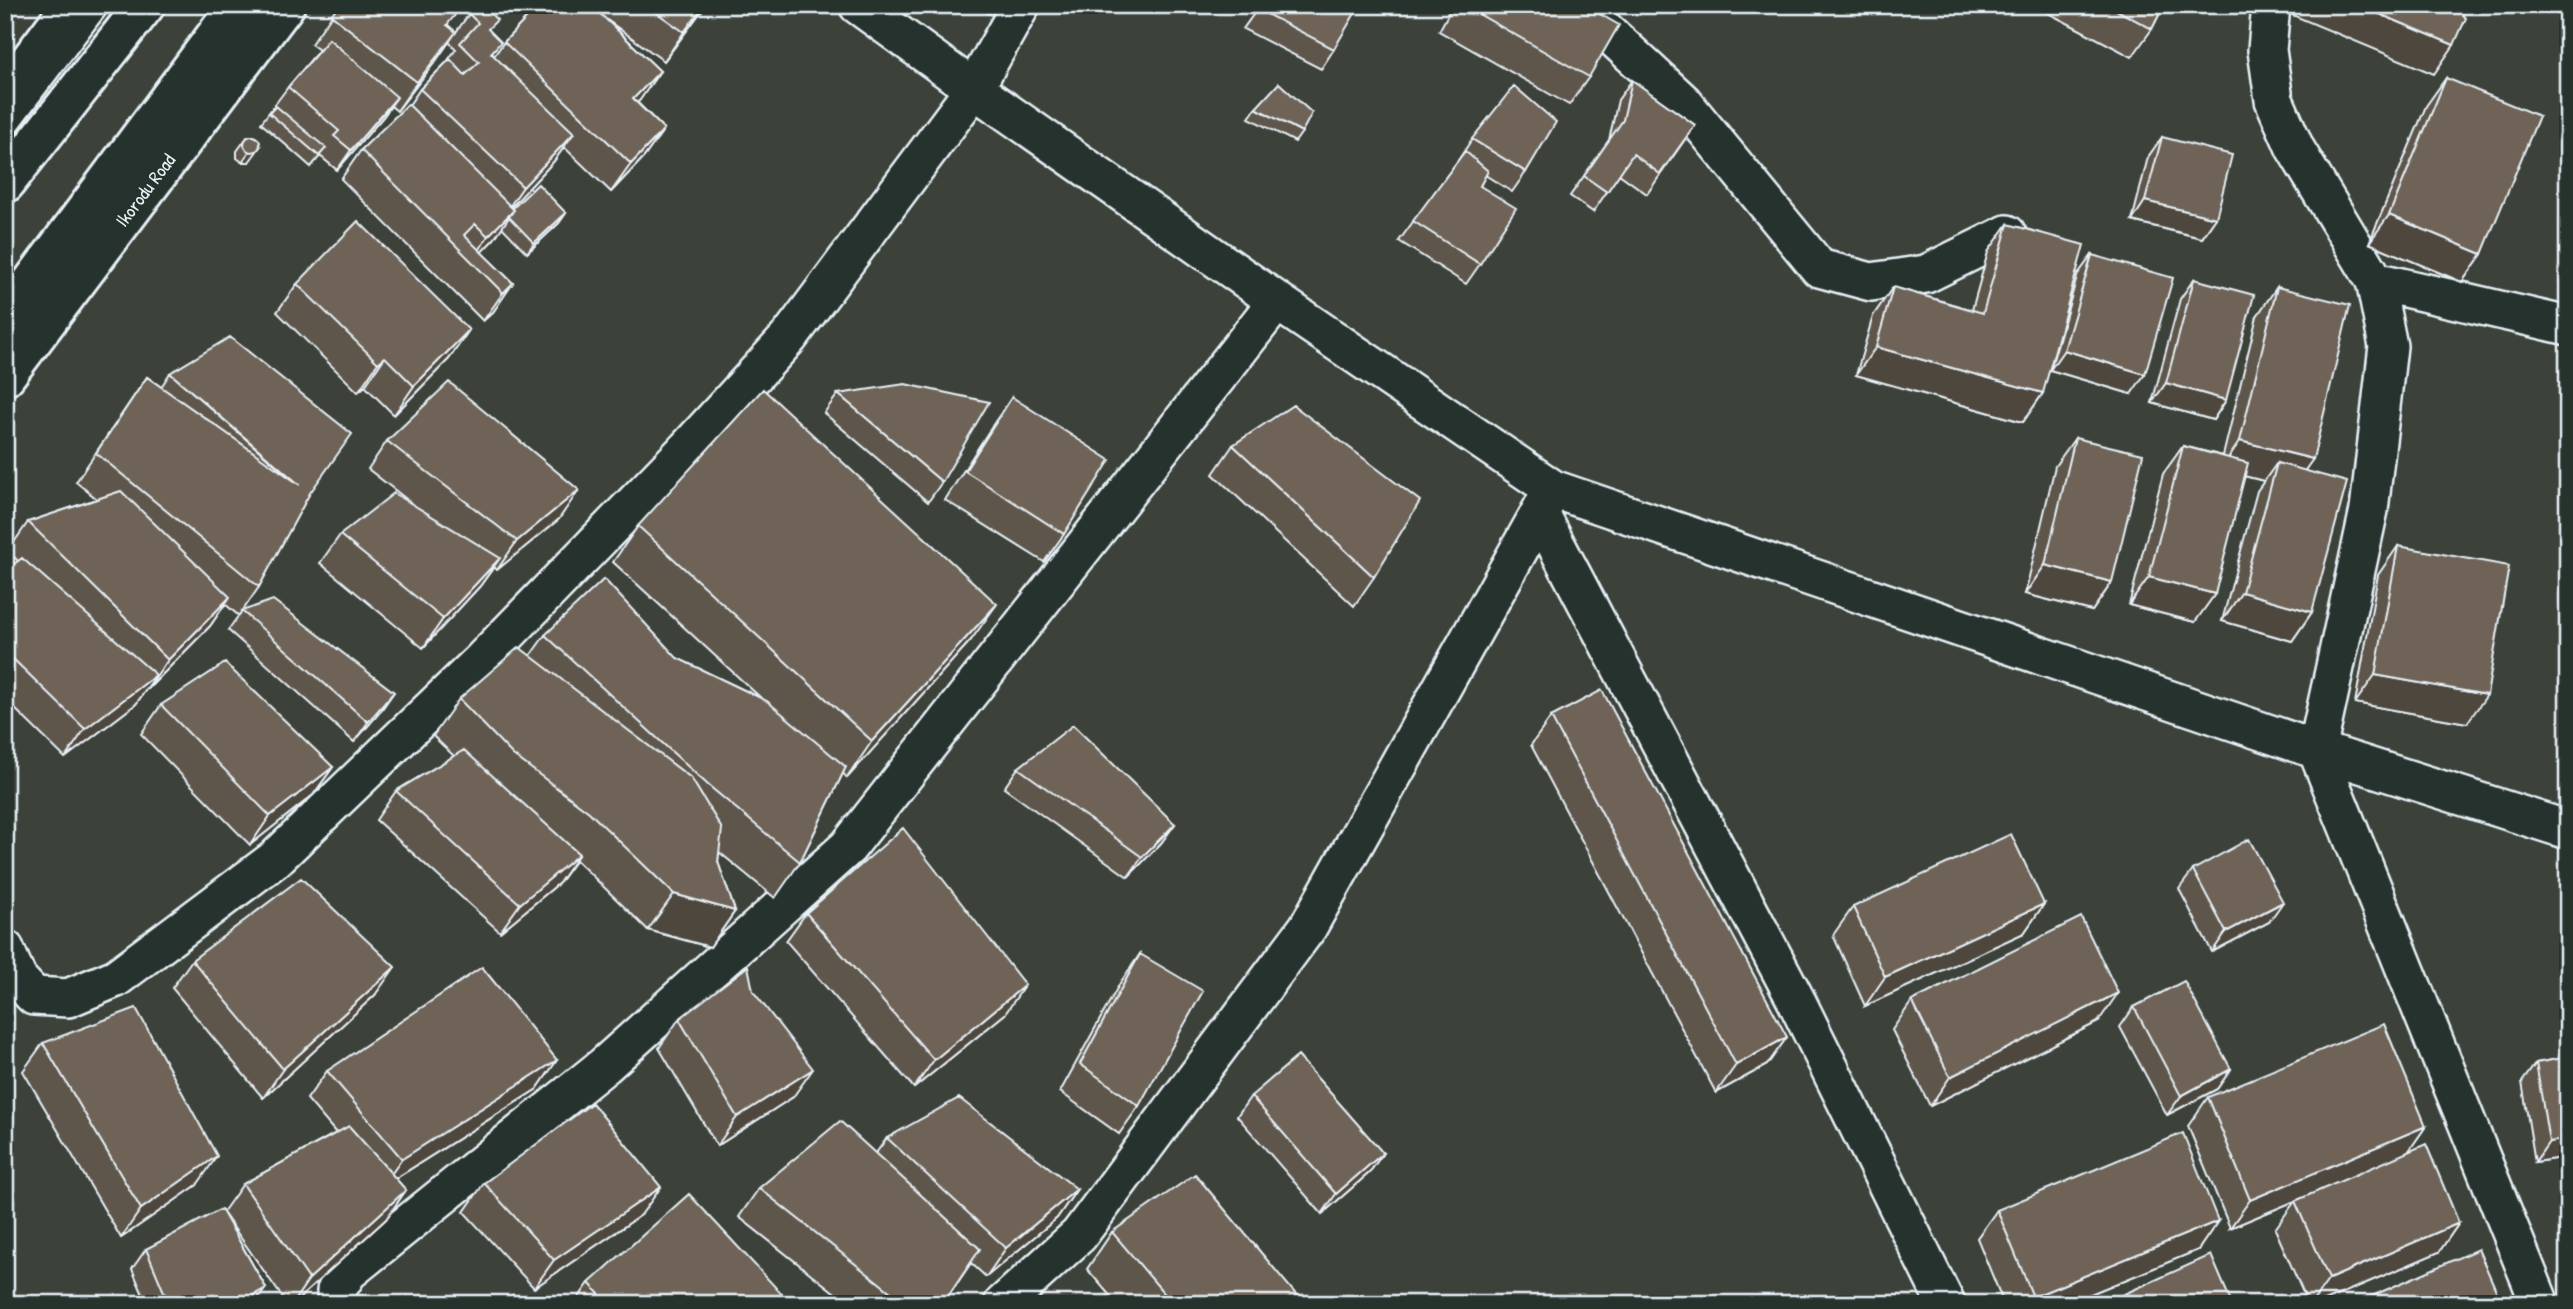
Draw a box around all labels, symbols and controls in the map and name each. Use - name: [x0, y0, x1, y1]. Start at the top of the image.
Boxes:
- street label: Ikorodu Road: [109, 148, 181, 232]

